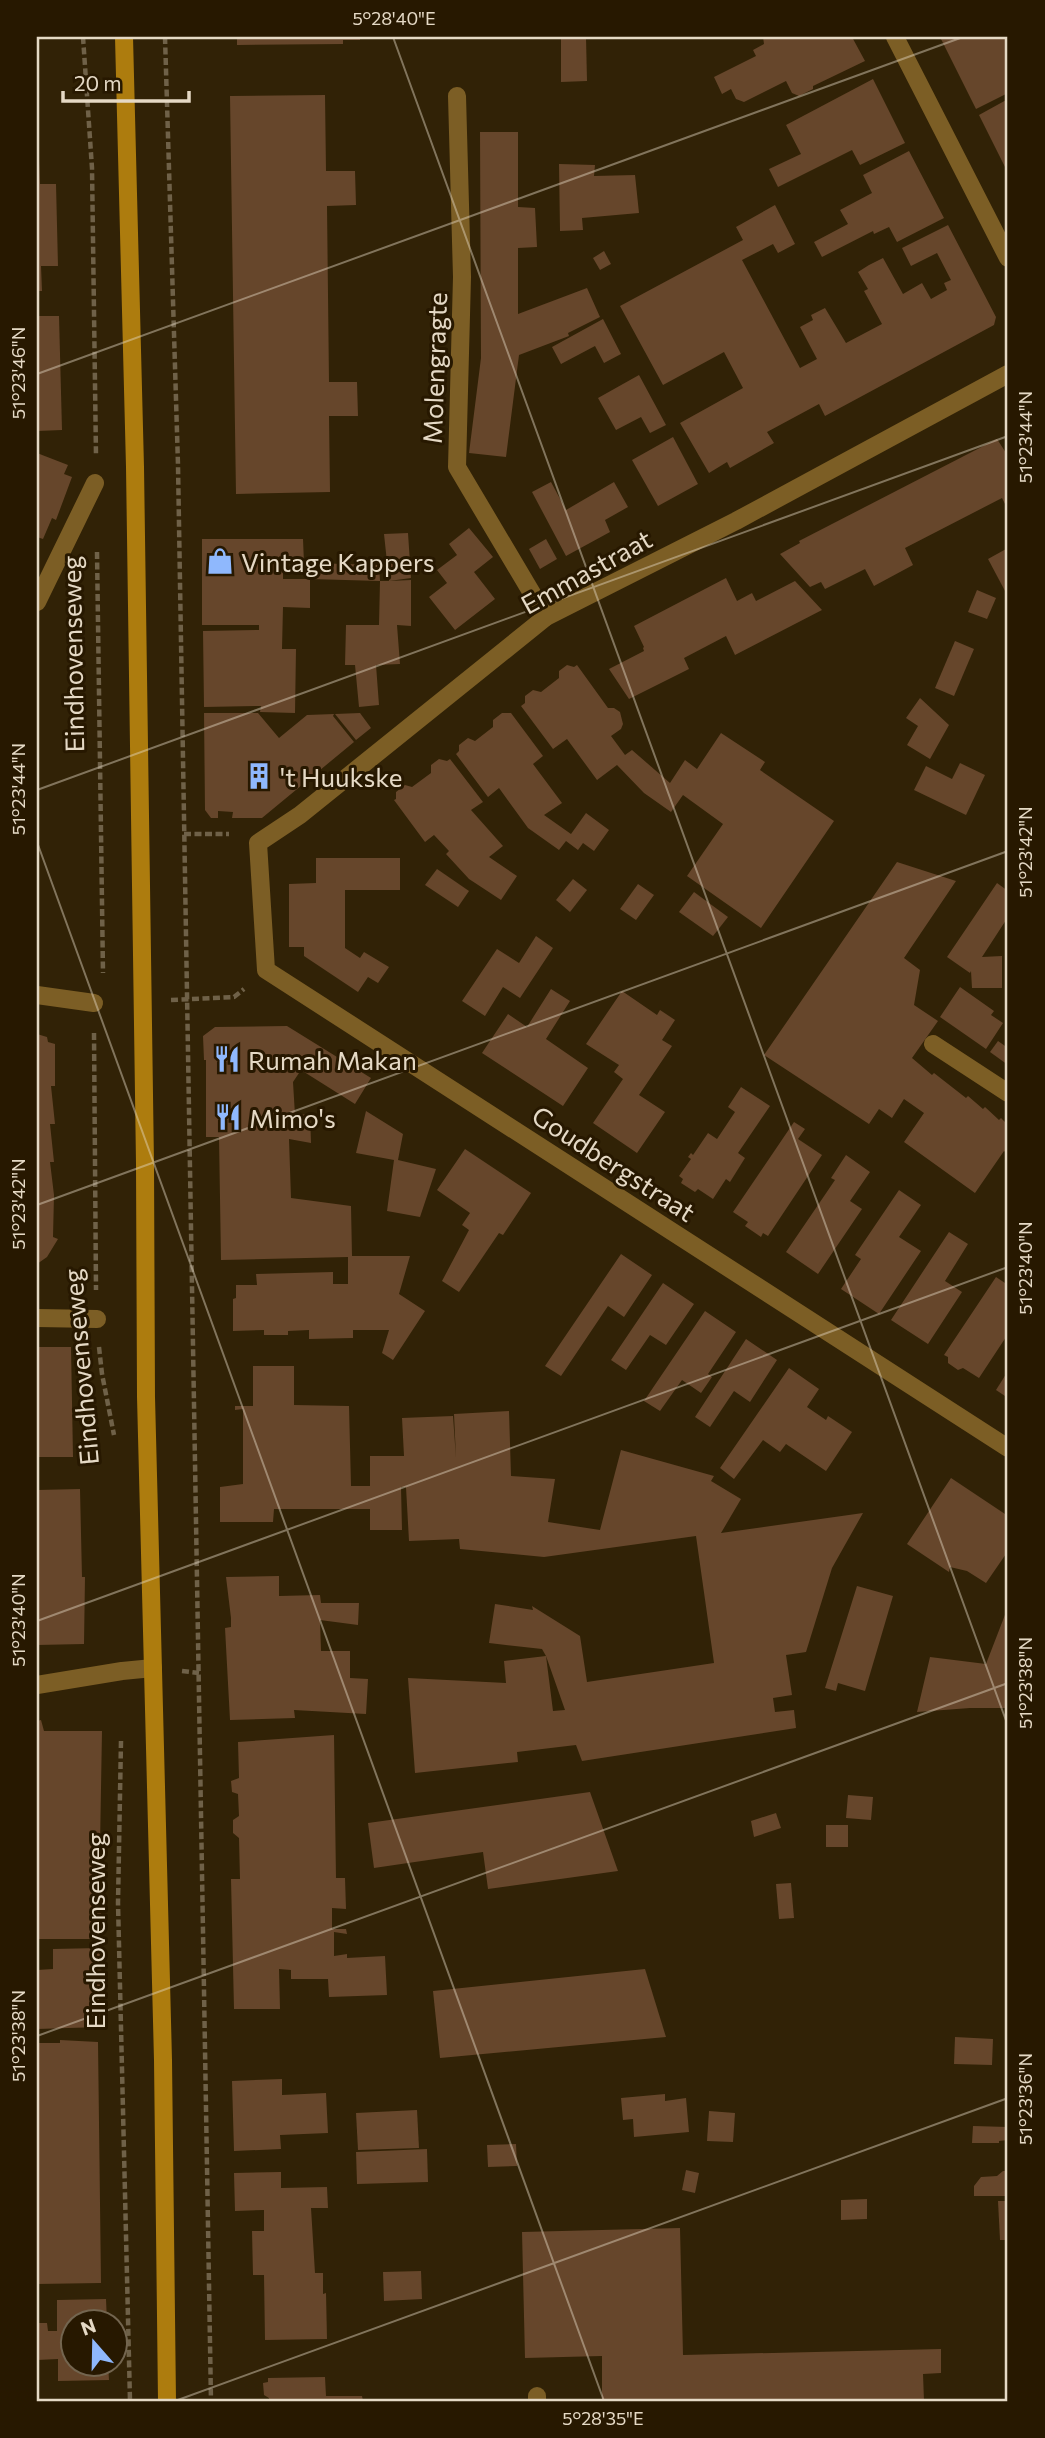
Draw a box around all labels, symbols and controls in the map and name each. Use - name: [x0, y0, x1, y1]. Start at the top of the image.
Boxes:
- text: 5°28'40"E: [352, 7, 436, 29]
- scale bar: [63, 60, 189, 104]
- text: 20 m: [74, 70, 122, 95]
- street label: Molengragte: [416, 292, 452, 444]
- text: 51°23'46"N: [7, 327, 29, 419]
- text: 51°23'44"N: [1014, 391, 1036, 483]
- street label: Emmastraat: [515, 522, 657, 620]
- shop icon: Vintage Kappers: [205, 546, 235, 576]
- place label: Vintage Kappers: [241, 546, 435, 577]
- street label: Eindhovenseweg: [55, 555, 89, 753]
- text: 51°23'44"N: [7, 743, 29, 835]
- building icon: 't Huukske: [244, 761, 274, 791]
- place label: 't Huukske: [280, 761, 403, 792]
- text: 51°23'42"N: [1014, 806, 1036, 898]
- restaurant icon: Rumah Makan: [212, 1044, 242, 1074]
- place label: Rumah Makan: [248, 1044, 417, 1075]
- street label: Goudbergstraat: [527, 1099, 701, 1227]
- restaurant icon: Mimo's: [213, 1102, 243, 1132]
- place label: Mimo's: [249, 1102, 336, 1133]
- text: 51°23'42"N: [7, 1158, 29, 1250]
- text: 51°23'40"N: [1014, 1221, 1036, 1315]
- street label: Eindhovenseweg: [56, 1268, 104, 1466]
- text: 51°23'40"N: [7, 1573, 29, 1667]
- text: 51°23'38"N: [1014, 1637, 1036, 1729]
- street label: Eindhovenseweg: [79, 1833, 110, 2029]
- text: 51°23'38"N: [7, 1990, 29, 2082]
- text: 51°23'36"N: [1014, 2053, 1036, 2145]
- north arrow: [60, 2308, 130, 2378]
- text: N: [77, 2313, 99, 2340]
- text: 5°28'35"E: [562, 2407, 644, 2429]

